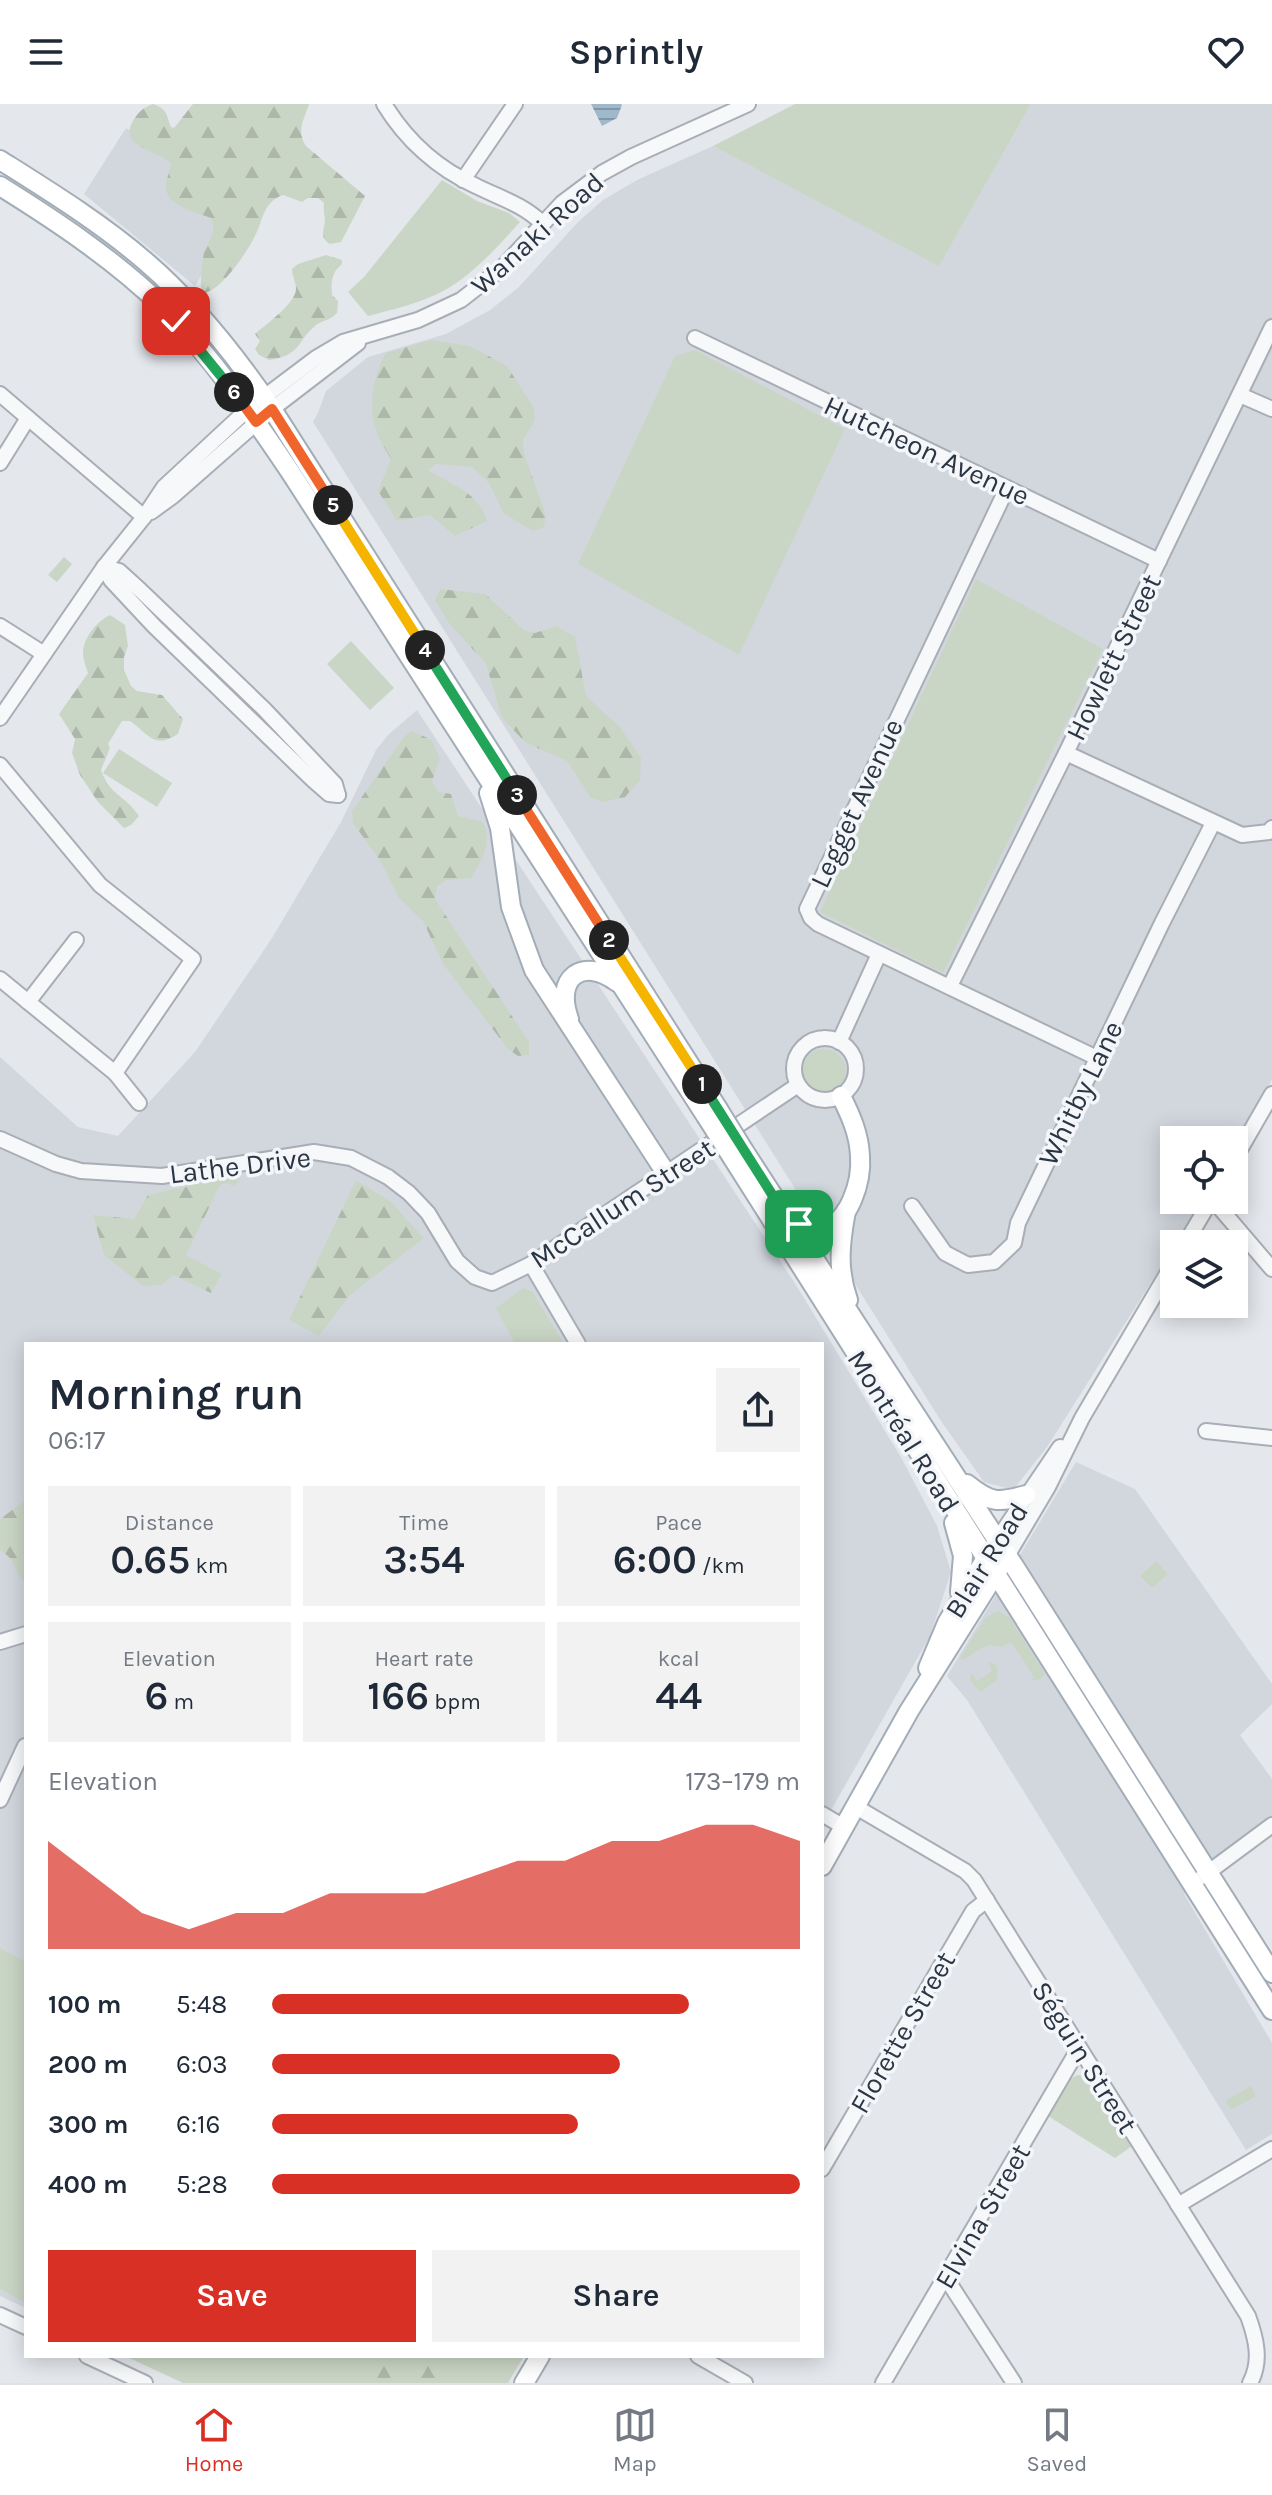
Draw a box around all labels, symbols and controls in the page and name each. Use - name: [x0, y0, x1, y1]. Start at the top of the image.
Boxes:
- icon: menu: [24, 30, 68, 74]
- icon: heart: [1204, 30, 1248, 74]
- text: Sprintly: [569, 31, 703, 73]
- street label: Wanaki Road: [464, 165, 610, 302]
- pin: [142, 287, 210, 355]
- icon: check: [154, 299, 198, 343]
- pin: 6: [214, 372, 254, 412]
- text: 6: [227, 379, 241, 405]
- street label: Hutcheon Avenue: [819, 388, 1035, 513]
- pin: 5: [313, 485, 353, 525]
- text: 5: [327, 492, 339, 518]
- street label: Howlett Street: [1059, 569, 1168, 746]
- pin: 4: [405, 630, 445, 670]
- text: 4: [418, 637, 432, 663]
- street label: Legget Avenue: [803, 713, 910, 893]
- pin: 3: [497, 775, 537, 815]
- text: 3: [510, 782, 524, 808]
- pin: 2: [589, 920, 629, 960]
- text: 2: [602, 927, 616, 953]
- street label: Whitby Lane: [1031, 1015, 1130, 1171]
- pin: 1: [682, 1064, 722, 1104]
- text: 1: [698, 1071, 706, 1097]
- map controls: [1160, 1126, 1248, 1318]
- button: locate: [1160, 1126, 1248, 1214]
- street label: McCallum Street: [524, 1132, 721, 1275]
- street label: Lathe Drive: [167, 1140, 313, 1191]
- pin: [765, 1190, 833, 1258]
- icon: arrive: [777, 1202, 821, 1246]
- button: layers: [1160, 1230, 1248, 1318]
- street label: Montréal Road: [840, 1344, 967, 1519]
- button: share: [716, 1368, 800, 1452]
- text: Morning run: [48, 1369, 304, 1420]
- text: 06:17: [48, 1425, 105, 1456]
- street label: Blair Road: [938, 1496, 1035, 1624]
- text: Distance: [125, 1510, 214, 1536]
- text: Time: [399, 1510, 449, 1536]
- text: Pace: [655, 1510, 702, 1536]
- text: 0.65: [110, 1536, 190, 1583]
- text: 3:54: [383, 1536, 465, 1583]
- text: 6:00: [613, 1536, 697, 1583]
- text: km: [190, 1553, 228, 1579]
- text: /km: [697, 1553, 745, 1579]
- text: Elevation: [123, 1646, 216, 1672]
- text: Heart rate: [374, 1646, 474, 1672]
- text: kcal: [658, 1646, 700, 1672]
- text: 6: [144, 1672, 168, 1719]
- text: 166: [367, 1672, 429, 1719]
- text: 44: [655, 1672, 702, 1719]
- text: m: [168, 1689, 194, 1715]
- text: bpm: [429, 1689, 481, 1715]
- text: Elevation: [48, 1766, 158, 1797]
- text: 173–179 m: [685, 1766, 800, 1797]
- street label: Florette Street: [843, 1946, 962, 2119]
- street label: Séguin Street: [1025, 1975, 1144, 2139]
- text: 100 m: [48, 1989, 121, 2020]
- text: 5:48: [176, 1989, 227, 2020]
- text: 200 m: [48, 2049, 128, 2080]
- text: 6:03: [176, 2049, 228, 2080]
- text: 300 m: [48, 2109, 128, 2140]
- text: 6:16: [176, 2109, 220, 2140]
- street label: Elvina Street: [928, 2138, 1037, 2295]
- text: 400 m: [48, 2169, 128, 2200]
- text: 5:28: [176, 2169, 228, 2200]
- button: Save: [48, 2250, 416, 2342]
- button: Share: [432, 2250, 800, 2342]
- tab: Home: [185, 2403, 243, 2477]
- tab: Map: [613, 2403, 657, 2477]
- tab: Saved: [1026, 2403, 1087, 2477]

